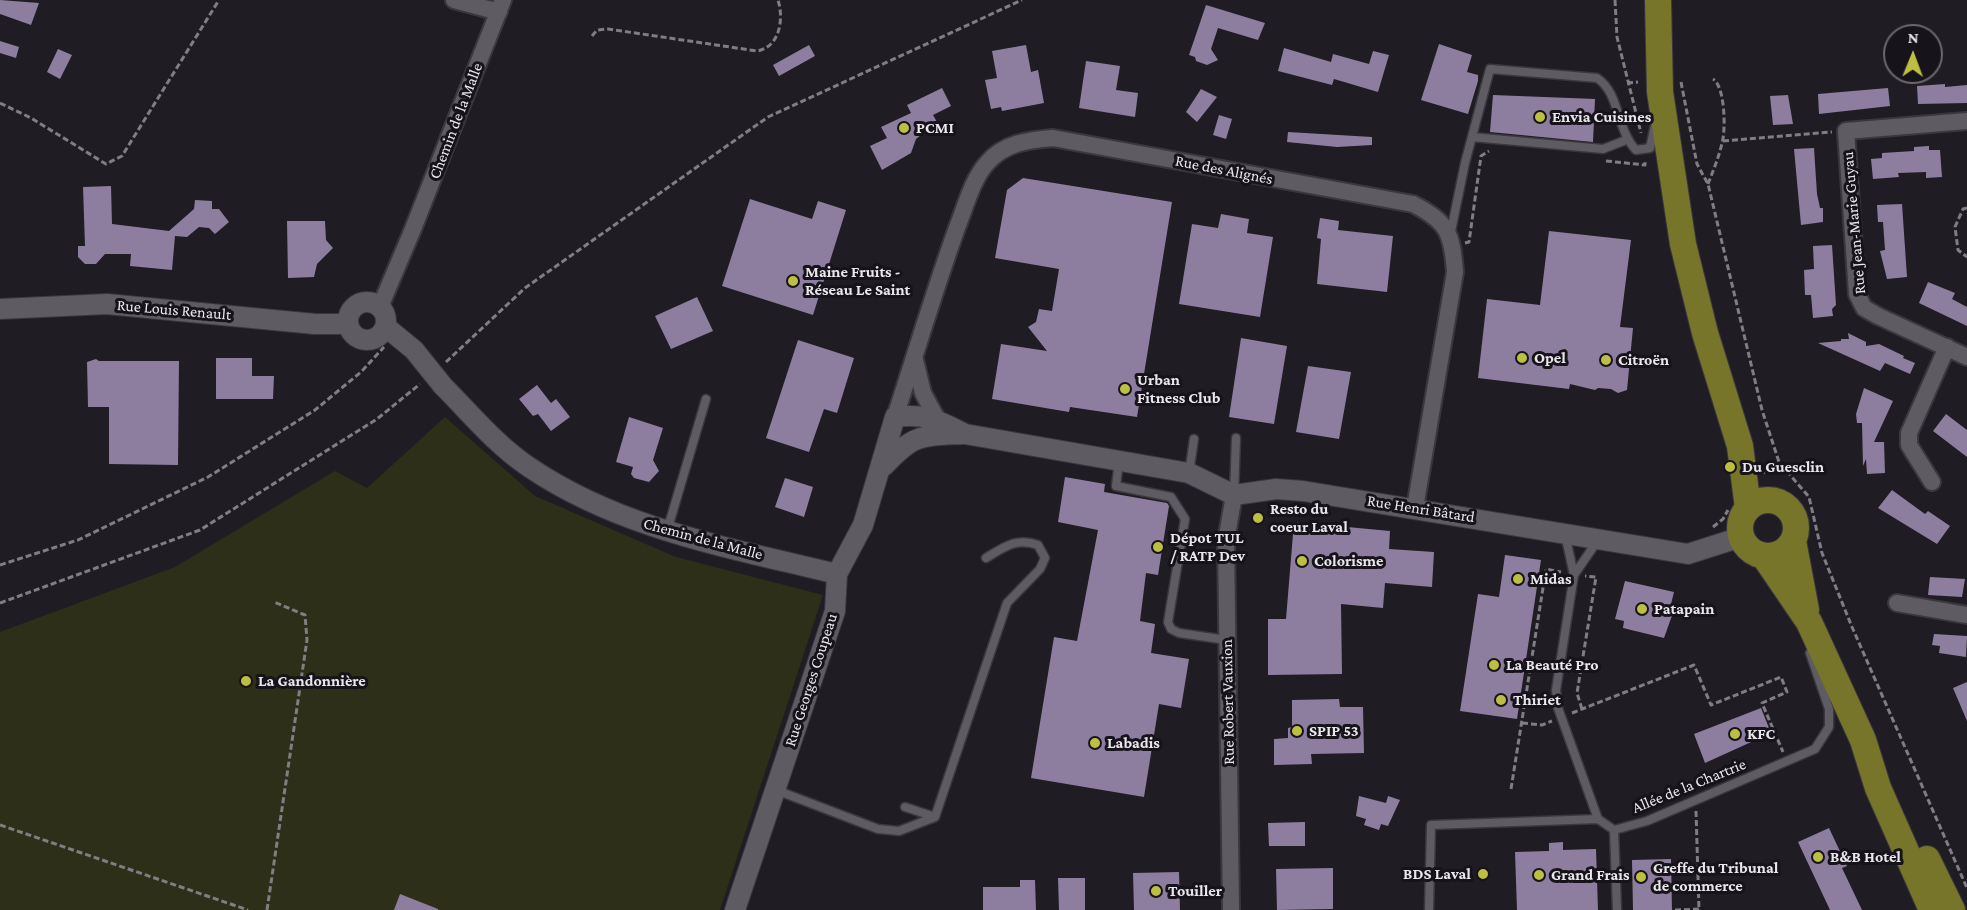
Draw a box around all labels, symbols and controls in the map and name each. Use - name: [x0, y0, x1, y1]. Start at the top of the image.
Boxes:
- north arrow: [1883, 24, 1943, 84]
- text: N: [1908, 29, 1919, 46]
- street label: Chemin de la Malle: [425, 60, 487, 182]
- place label: Envia Cuisines: [1552, 107, 1651, 127]
- marker: Envia Cuisines: [1533, 110, 1547, 124]
- place label: PCMI: [916, 118, 954, 138]
- marker: PCMI: [897, 121, 911, 135]
- street label: Rue des Alignés: [1174, 151, 1274, 189]
- street label: Rue Jean-Marie Guyau: [1838, 151, 1870, 295]
- place label: Maine Fruits - Réseau Le Saint: [805, 262, 910, 300]
- marker: Maine Fruits - Réseau Le Saint: [786, 274, 800, 288]
- street label: Rue Louis Renault: [116, 295, 232, 325]
- place label: Opel: [1534, 348, 1566, 368]
- place label: Citroën: [1618, 350, 1669, 370]
- marker: Opel: [1515, 351, 1529, 365]
- marker: Citroën: [1599, 353, 1613, 367]
- place label: Urban Fitness Club: [1137, 370, 1221, 408]
- marker: Urban Fitness Club: [1118, 382, 1132, 396]
- place label: Du Guesclin: [1742, 457, 1824, 477]
- marker: Du Guesclin: [1723, 460, 1737, 474]
- street label: Rue Henri Bâtard: [1366, 491, 1476, 527]
- place label: Resto du coeur Laval: [1270, 499, 1348, 537]
- marker: Resto du coeur Laval: [1251, 511, 1265, 525]
- street label: Chemin de la Malle: [641, 514, 765, 564]
- place label: Dépot TUL / RATP Dev: [1170, 528, 1245, 566]
- marker: Dépot TUL / RATP Dev: [1151, 540, 1165, 554]
- place label: Colorisme: [1314, 551, 1384, 571]
- marker: Colorisme: [1295, 554, 1309, 568]
- place label: Midas: [1530, 569, 1572, 589]
- marker: Midas: [1511, 572, 1525, 586]
- place label: Patapain: [1654, 599, 1714, 619]
- marker: Patapain: [1635, 602, 1649, 616]
- street label: Rue Georges Coupeau: [780, 611, 842, 749]
- street label: Rue Robert Vauxion: [1217, 639, 1239, 765]
- place label: La Beauté Pro: [1506, 655, 1598, 675]
- marker: La Beauté Pro: [1487, 658, 1501, 672]
- place label: La Gandonnière: [258, 671, 366, 691]
- marker: La Gandonnière: [239, 674, 253, 688]
- place label: Thiriet: [1513, 690, 1561, 710]
- marker: Thiriet: [1494, 693, 1508, 707]
- place label: SPIP 53: [1309, 721, 1358, 741]
- marker: SPIP 53: [1290, 724, 1304, 738]
- place label: KFC: [1747, 724, 1775, 744]
- marker: KFC: [1728, 727, 1742, 741]
- place label: Labadis: [1107, 733, 1160, 753]
- marker: Labadis: [1088, 736, 1102, 750]
- street label: Allée de la Chartrie: [1629, 754, 1749, 818]
- place label: B&B Hotel: [1830, 847, 1901, 867]
- marker: B&B Hotel: [1811, 850, 1825, 864]
- place label: Greffe du Tribunal de commerce: [1653, 858, 1778, 896]
- place label: BDS Laval: [1403, 864, 1471, 884]
- place label: Grand Frais: [1551, 865, 1629, 885]
- marker: BDS Laval: [1476, 867, 1490, 881]
- marker: Grand Frais: [1532, 868, 1546, 882]
- marker: Greffe du Tribunal de commerce: [1634, 870, 1648, 884]
- place label: Touiller: [1168, 881, 1222, 901]
- marker: Touiller: [1149, 884, 1163, 898]

